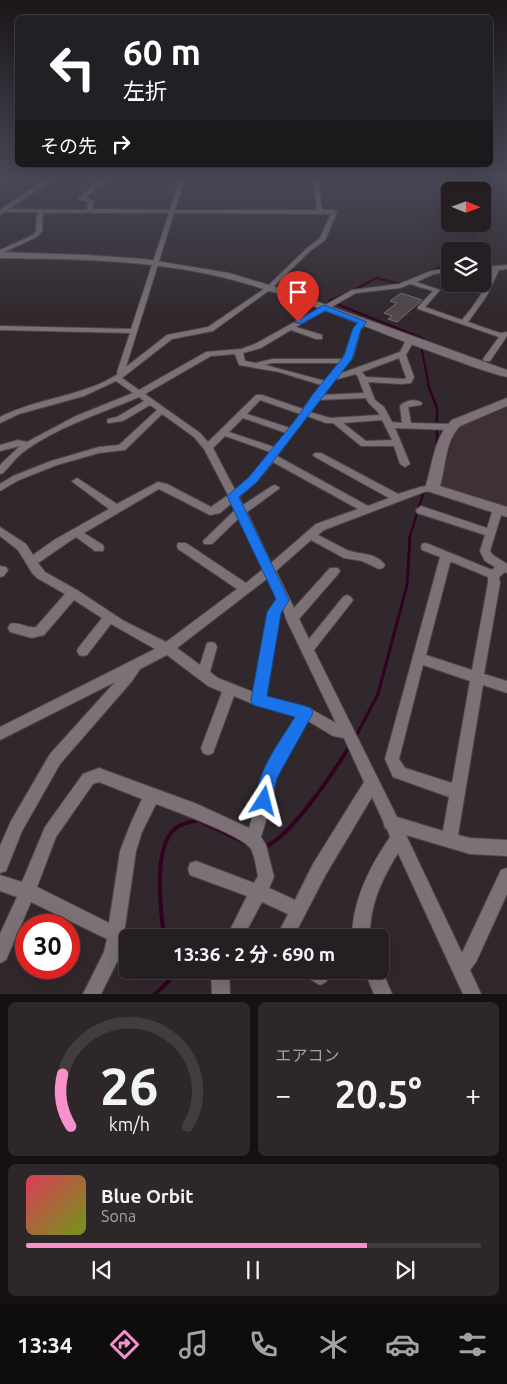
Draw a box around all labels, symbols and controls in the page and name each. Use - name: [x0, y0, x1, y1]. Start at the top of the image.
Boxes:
- text: 60 m: [123, 32, 201, 72]
- icon: left: [40, 35, 105, 100]
- text: 左折: [123, 78, 167, 103]
- icon: right: [107, 130, 135, 158]
- text: その先: [40, 135, 97, 157]
- north arrow: [441, 182, 491, 232]
- map controls: [441, 182, 491, 292]
- button: layers: [441, 242, 491, 292]
- pin: [277, 271, 319, 322]
- icon: arrive: [284, 278, 312, 306]
- position arrow: [237, 774, 289, 826]
- speed limit sign: 30: [15, 914, 80, 979]
- text: 13:36 · 2 分 · 690 m: [173, 943, 335, 965]
- text: エアコン: [276, 1046, 340, 1064]
- text: 26: [99, 1057, 158, 1115]
- text: 20.5°: [335, 1073, 422, 1115]
- text: −: [276, 1079, 291, 1110]
- text: +: [465, 1079, 481, 1110]
- text: km/h: [108, 1114, 149, 1134]
- text: Blue Orbit: [101, 1185, 194, 1207]
- text: Sona: [101, 1207, 136, 1225]
- icon: previous: [88, 1256, 116, 1284]
- icon: pause: [239, 1256, 267, 1284]
- icon: next: [391, 1256, 419, 1284]
- icon: directions: [107, 1327, 142, 1362]
- icon: music: [176, 1327, 211, 1362]
- icon: phone: [246, 1327, 281, 1362]
- icon: climate: [316, 1327, 351, 1362]
- icon: car: [385, 1327, 420, 1362]
- icon: filters: [455, 1327, 490, 1362]
- text: 13:34: [17, 1332, 72, 1357]

